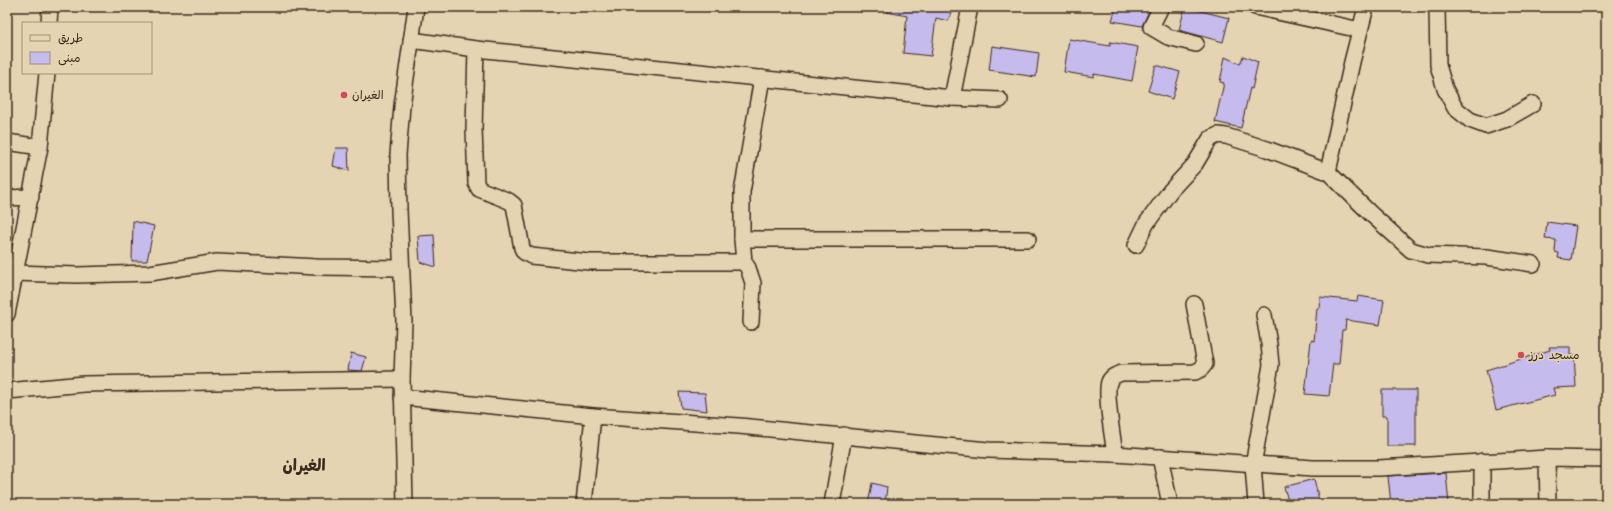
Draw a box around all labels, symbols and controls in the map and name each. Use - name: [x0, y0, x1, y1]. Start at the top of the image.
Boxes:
- legend: [22, 22, 152, 74]
- text: طريق: [58, 29, 83, 48]
- text: مبنى: [58, 49, 81, 68]
- place label: الغيران: [352, 86, 384, 105]
- marker: الغيران: [339, 90, 349, 100]
- place label: مسجد درز: [1528, 346, 1580, 365]
- marker: مسجد درز: [1516, 350, 1526, 360]
- district label: الغيران: [282, 454, 326, 479]

